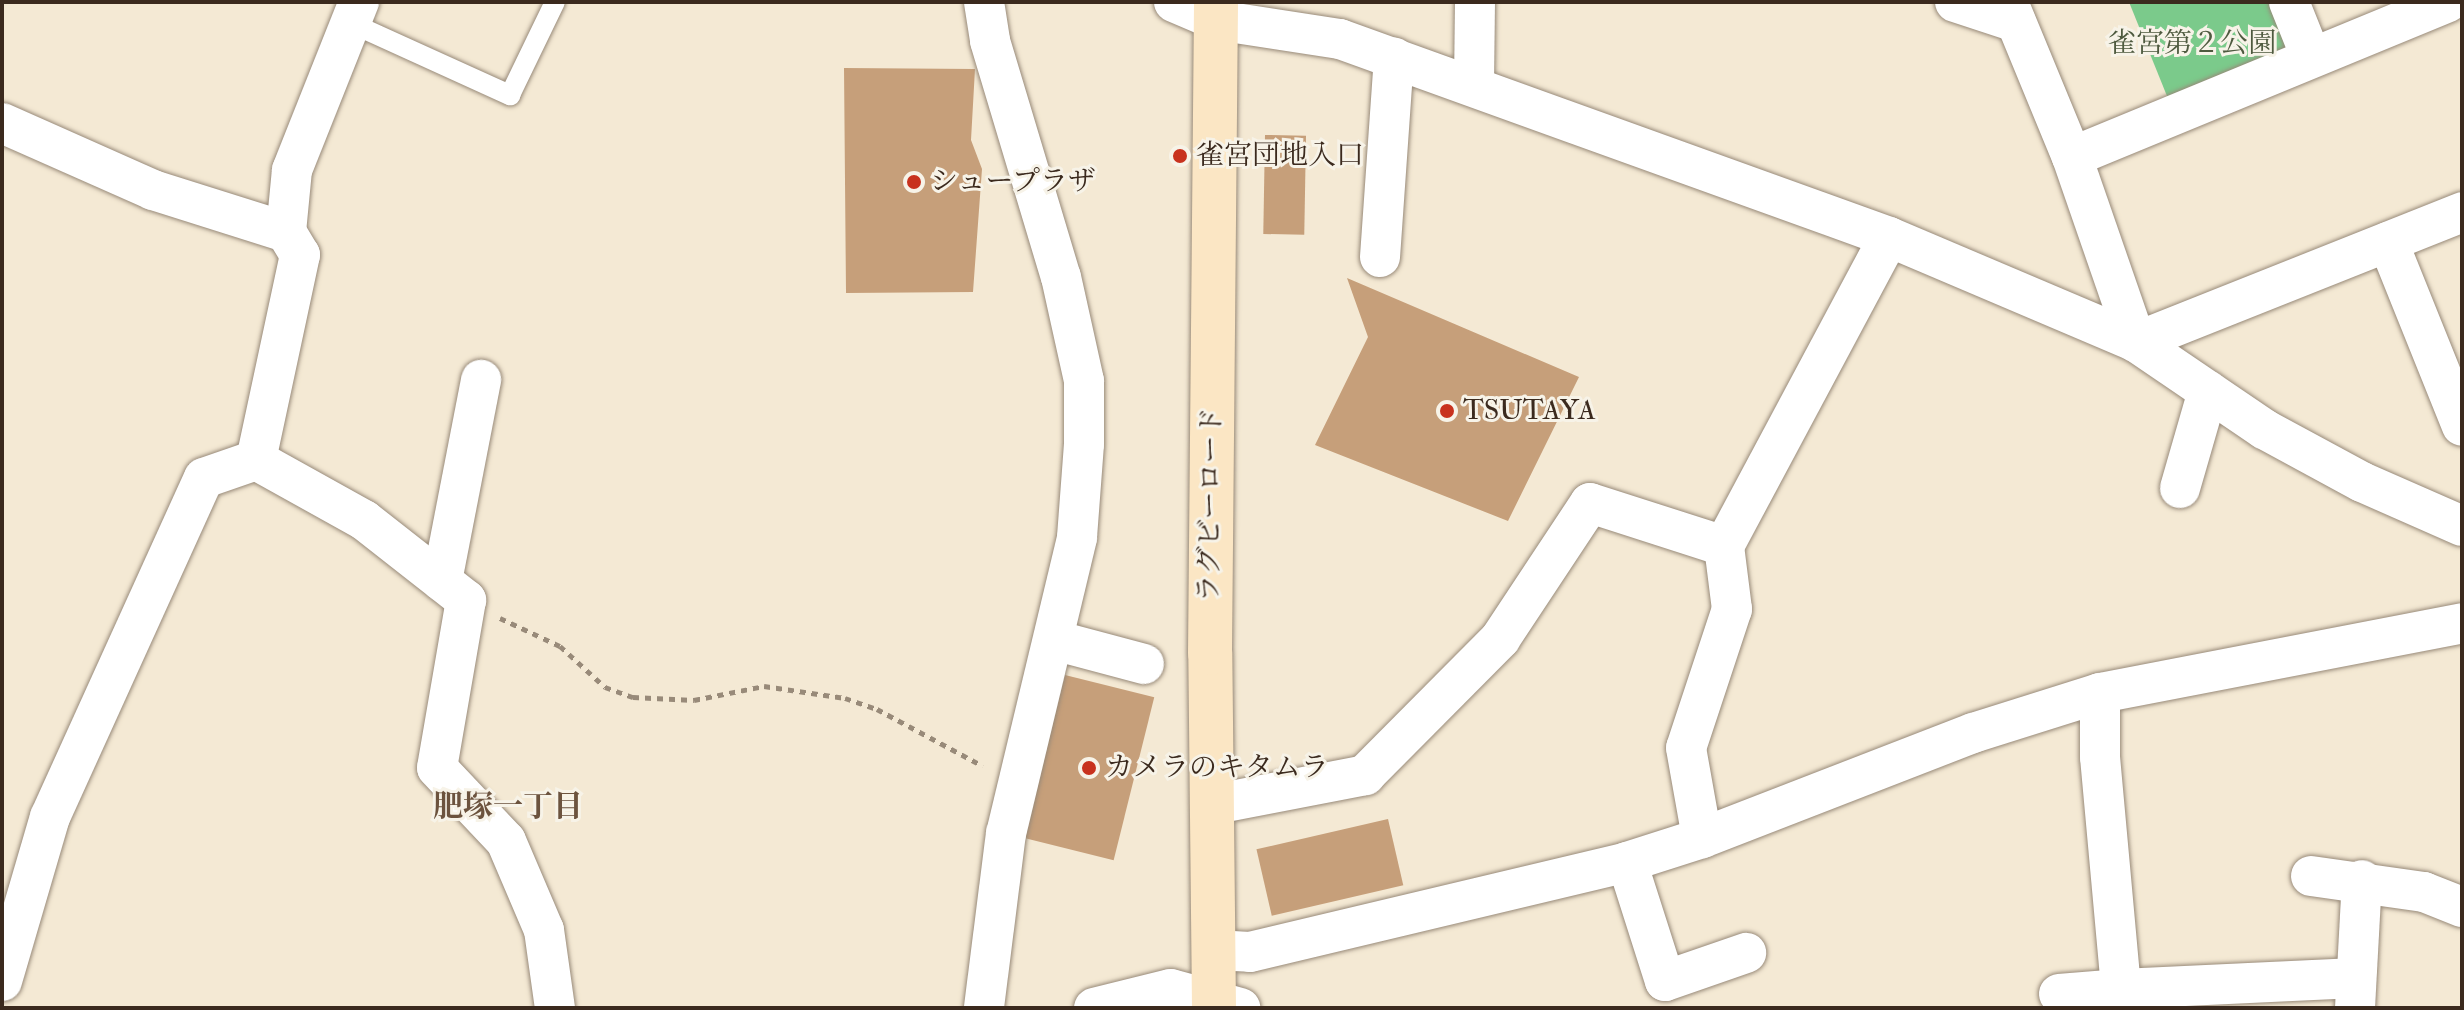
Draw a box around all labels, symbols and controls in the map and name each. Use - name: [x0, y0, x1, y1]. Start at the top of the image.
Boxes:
- park label: 雀宮第２公園: [2108, 27, 2276, 61]
- place label: 雀宮団地入口: [1196, 139, 1364, 173]
- marker: 雀宮団地入口: [1171, 147, 1189, 165]
- place label: シュープラザ: [930, 165, 1098, 199]
- marker: シュープラザ: [905, 173, 923, 191]
- place label: TSUTAYA: [1463, 394, 1596, 428]
- marker: TSUTAYA: [1438, 402, 1456, 420]
- street label: ラグビーロード: [1193, 407, 1229, 603]
- place label: カメラのキタムラ: [1105, 751, 1329, 785]
- marker: カメラのキタムラ: [1080, 759, 1098, 777]
- district label: 肥塚一丁目: [433, 789, 583, 825]

